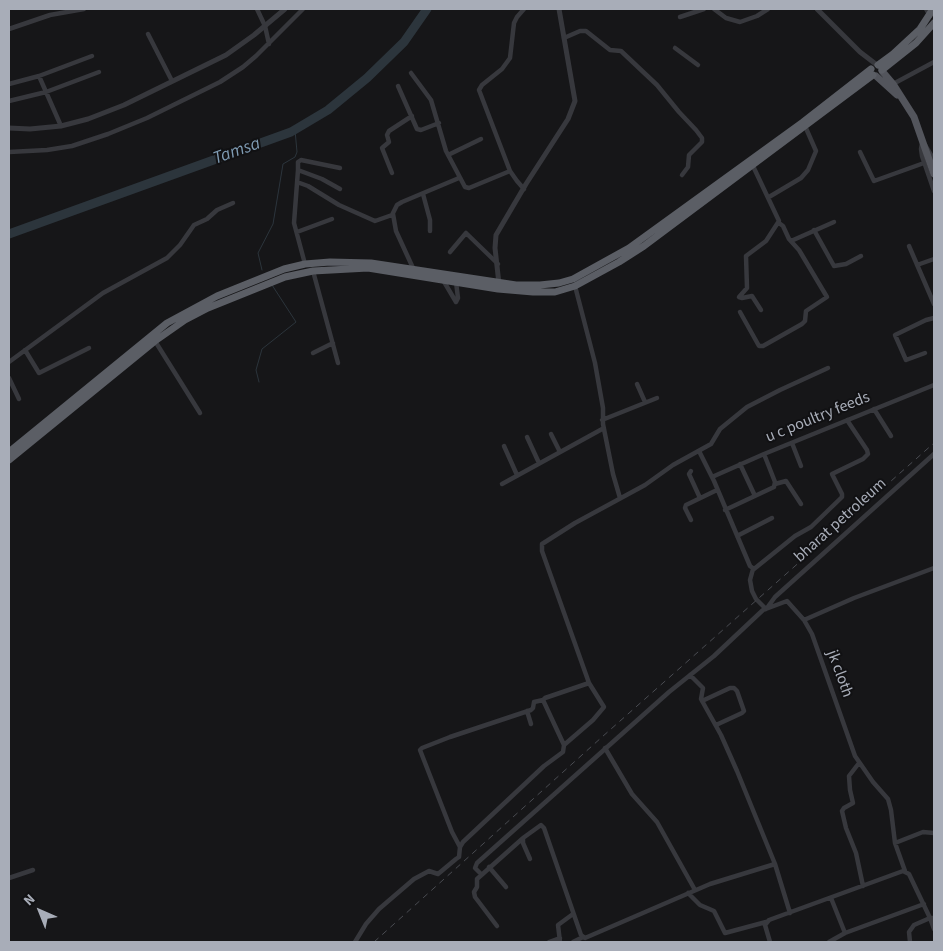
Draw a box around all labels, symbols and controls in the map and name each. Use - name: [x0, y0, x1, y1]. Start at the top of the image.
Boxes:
- water label: Tamsa: [210, 134, 264, 170]
- street label: u c poultry feeds: [763, 388, 873, 448]
- street label: bharat petroleum: [791, 475, 891, 567]
- street label: jk cloth: [822, 648, 856, 700]
- north arrow: [15, 886, 65, 936]
- text: N: [19, 890, 40, 911]

